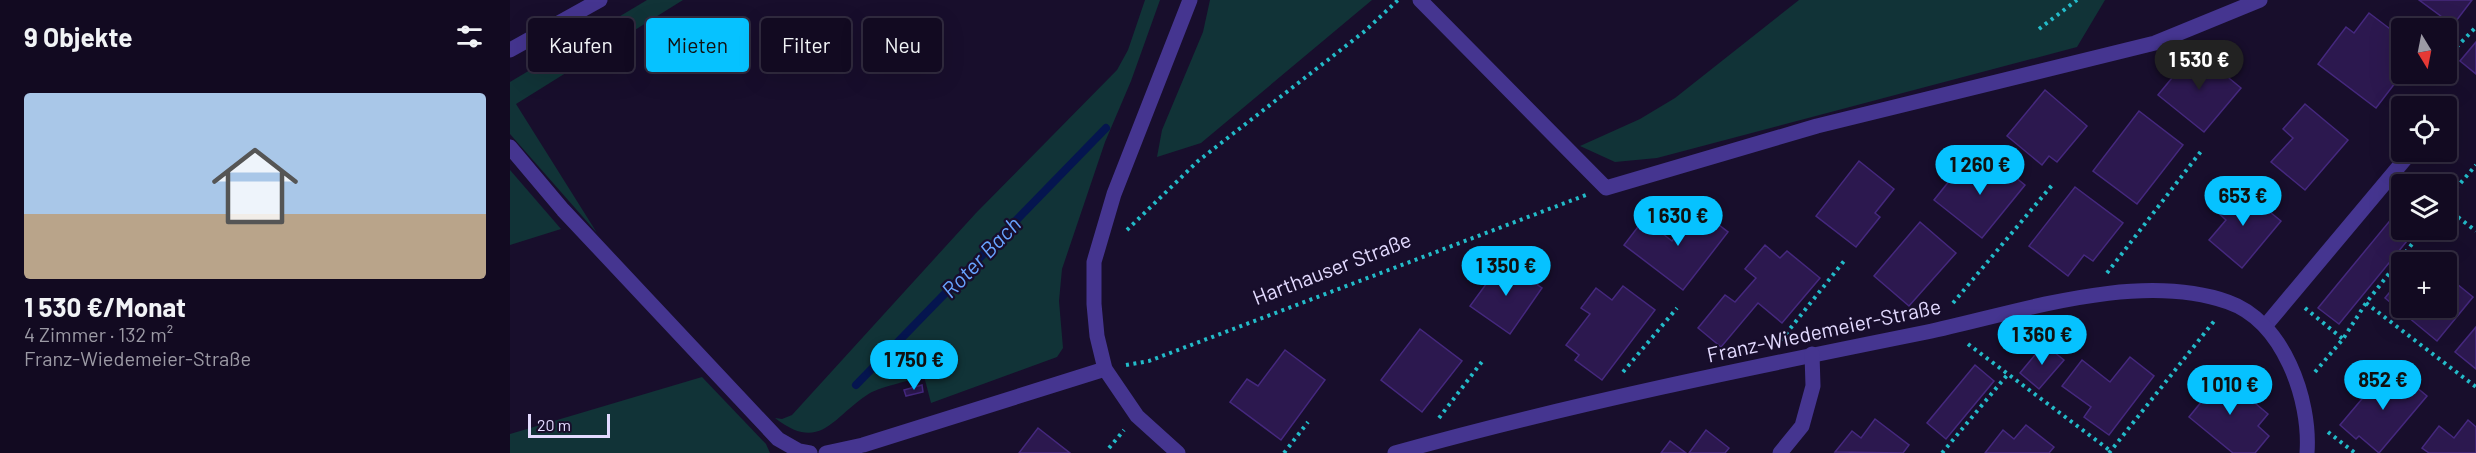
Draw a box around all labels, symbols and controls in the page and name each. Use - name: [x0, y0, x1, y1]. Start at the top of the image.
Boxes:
- chip: Kaufen: [528, 18, 634, 72]
- chip: Mieten: [646, 18, 749, 72]
- chip: Filter: [761, 18, 851, 72]
- chip: Neu: [863, 18, 942, 72]
- north arrow: [2391, 18, 2457, 84]
- map controls: [2391, 18, 2457, 318]
- icon: filters: [453, 20, 486, 53]
- text: 9 Objekte: [24, 21, 132, 52]
- pin: 1 530 €: [2144, 40, 2254, 91]
- text: 1 530 €: [2169, 47, 2229, 71]
- button: locate: [2391, 96, 2457, 162]
- icon: home: [201, 132, 309, 240]
- pin: 1 260 €: [1925, 145, 2035, 196]
- text: 1 260 €: [1949, 152, 2011, 176]
- button: layers: [2391, 174, 2457, 240]
- pin: 653 €: [2201, 176, 2285, 227]
- text: 653 €: [2219, 183, 2268, 207]
- pin: 1 630 €: [1623, 196, 1733, 247]
- text: 1 630 €: [1648, 203, 1708, 227]
- water label: Roter Bach: [935, 210, 1025, 302]
- street label: Harthauser Straße: [1249, 226, 1414, 309]
- pin: 1 350 €: [1451, 246, 1561, 297]
- button: +: [2391, 252, 2457, 318]
- text: 1 350 €: [1476, 253, 1536, 277]
- text: 1 530 €/Monat: [24, 291, 186, 322]
- street label: Franz-Wiedemeier-Straße: [1704, 293, 1943, 367]
- pin: 1 360 €: [1987, 315, 2097, 366]
- text: 4 Zimmer · 132 m²: [24, 322, 173, 346]
- text: 1 360 €: [2012, 322, 2072, 346]
- pin: 1 750 €: [859, 340, 969, 391]
- text: Franz-Wiedemeier-Straße: [24, 346, 251, 370]
- text: 1 750 €: [884, 347, 944, 371]
- pin: 852 €: [2341, 360, 2425, 411]
- pin: 1 010 €: [2175, 365, 2285, 416]
- text: 852 €: [2358, 367, 2408, 391]
- text: 1 010 €: [2201, 372, 2259, 396]
- scale bar: [528, 411, 610, 438]
- text: 20 m: [537, 415, 571, 434]

